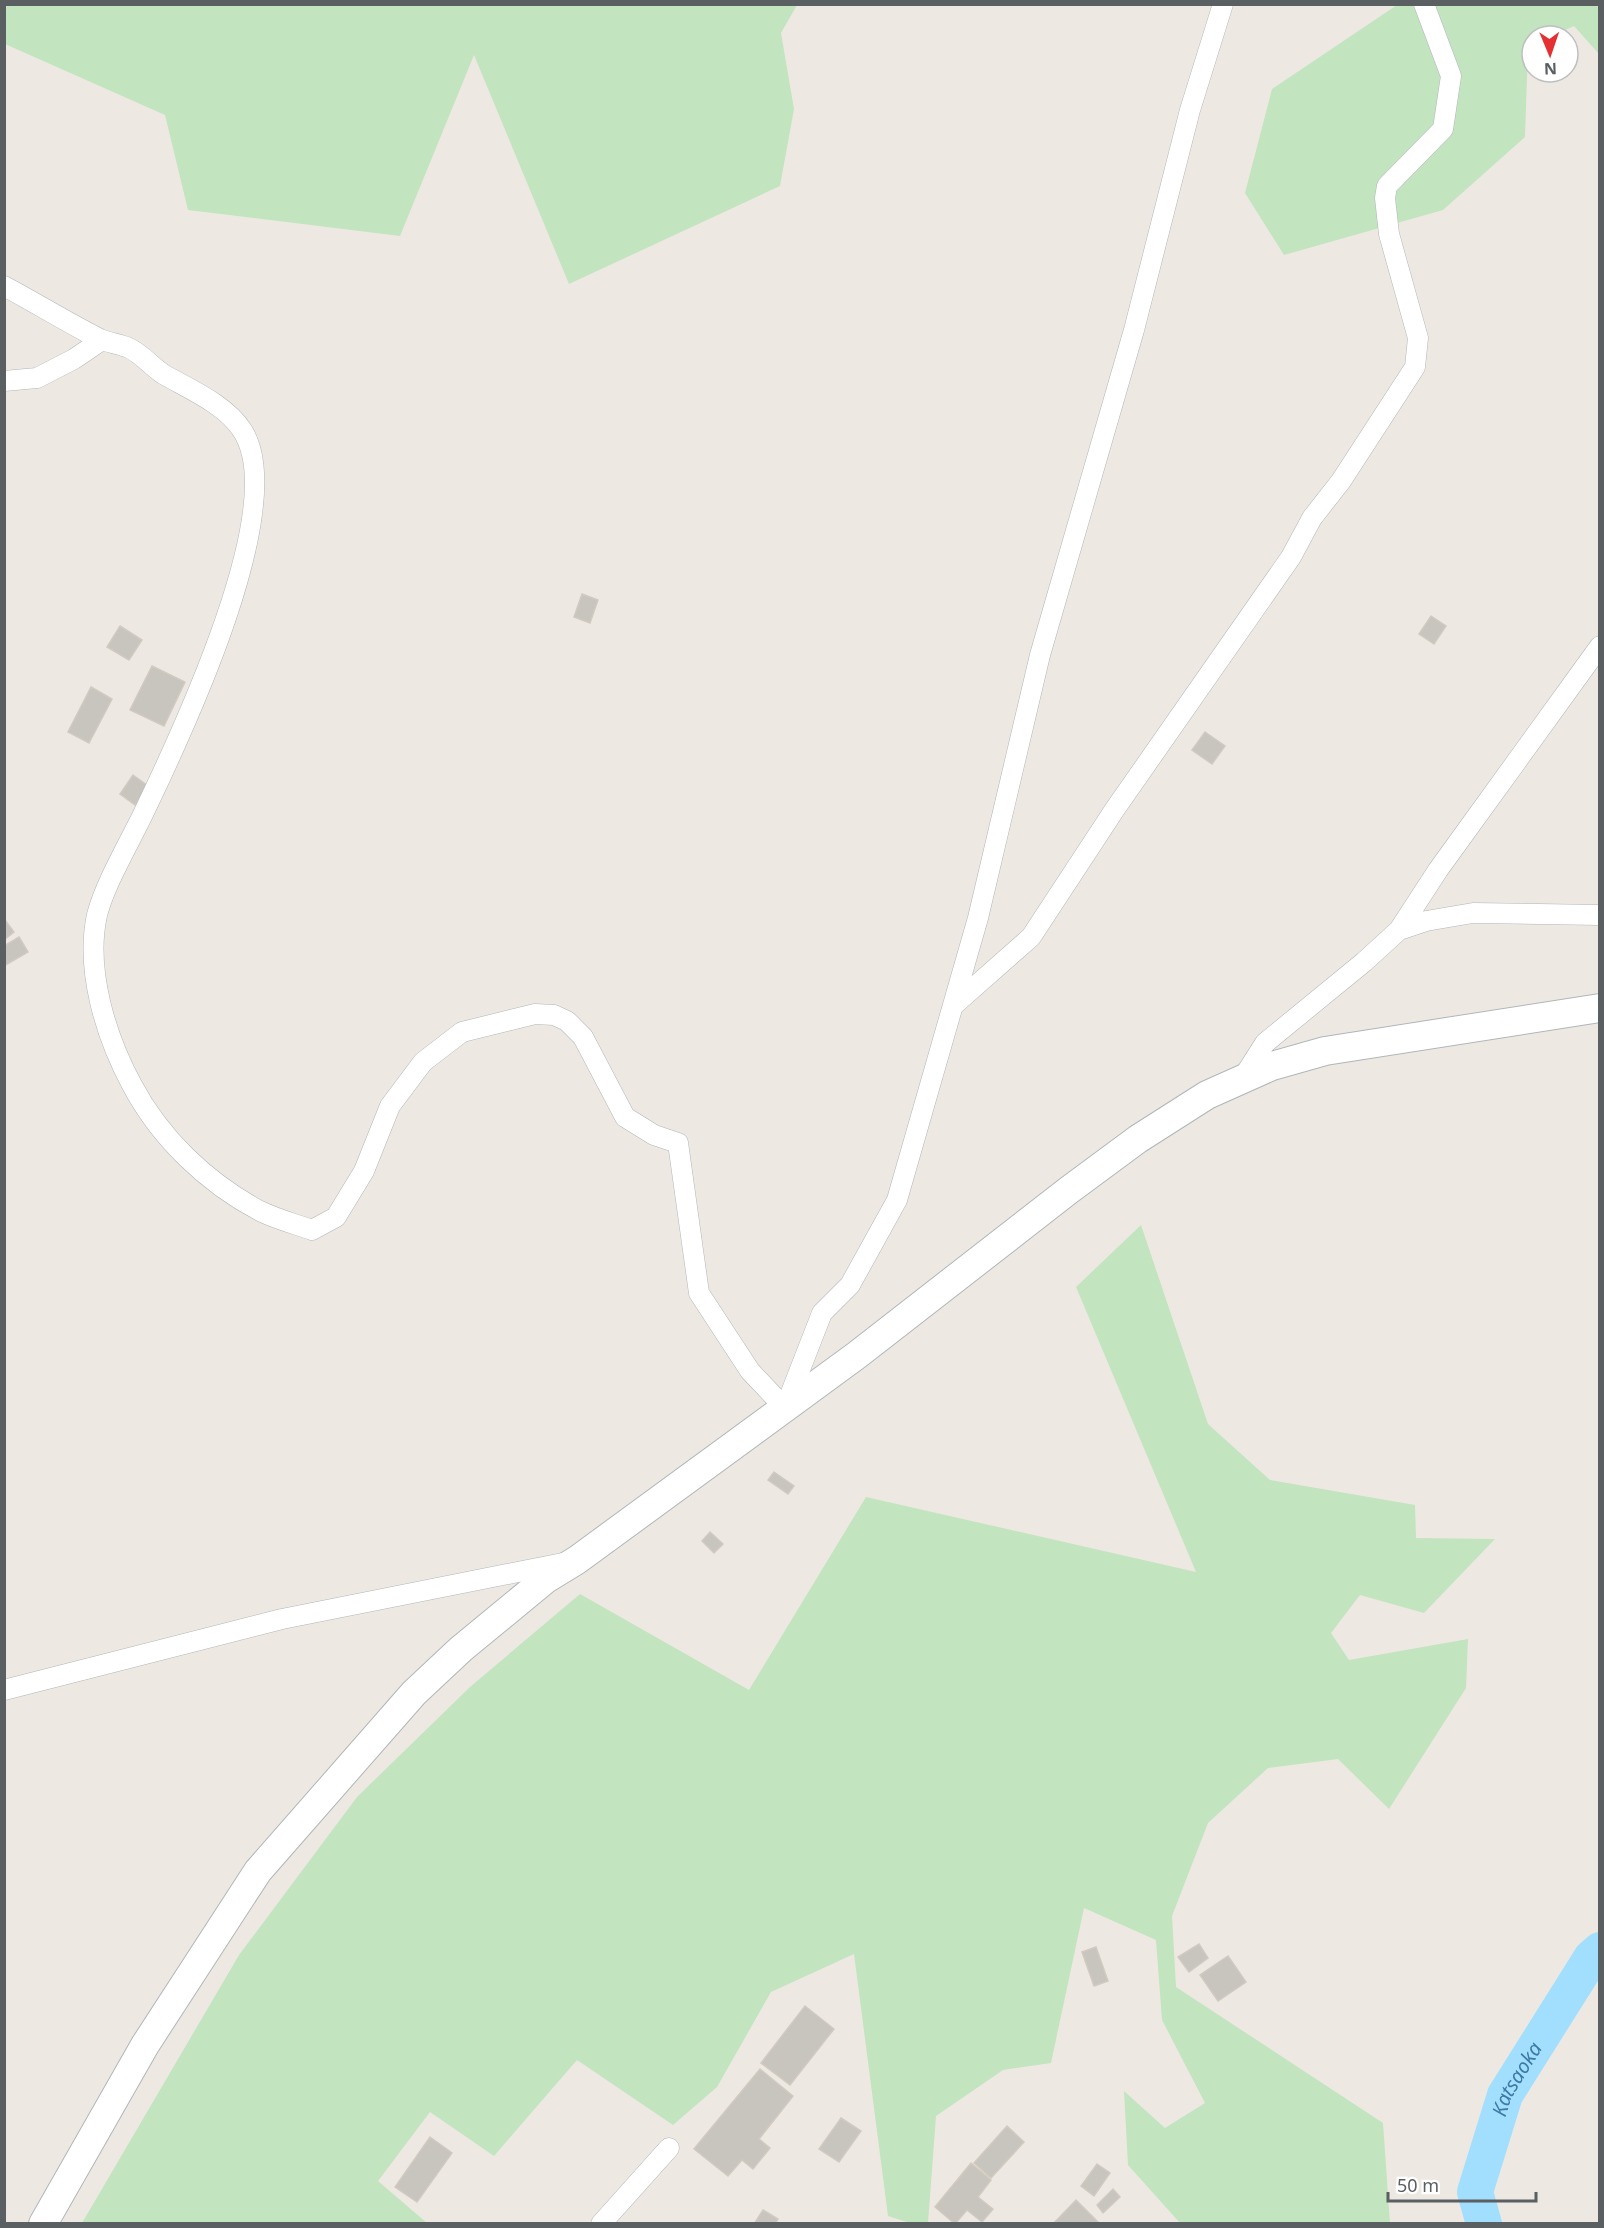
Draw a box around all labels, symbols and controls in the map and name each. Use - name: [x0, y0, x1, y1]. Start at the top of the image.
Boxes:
- north arrow: [1520, 24, 1580, 84]
- text: N: [1544, 58, 1557, 80]
- water label: Katsaoka: [1485, 2037, 1548, 2120]
- scale bar: [1388, 2165, 1536, 2203]
- text: 50 m: [1397, 2173, 1439, 2197]

